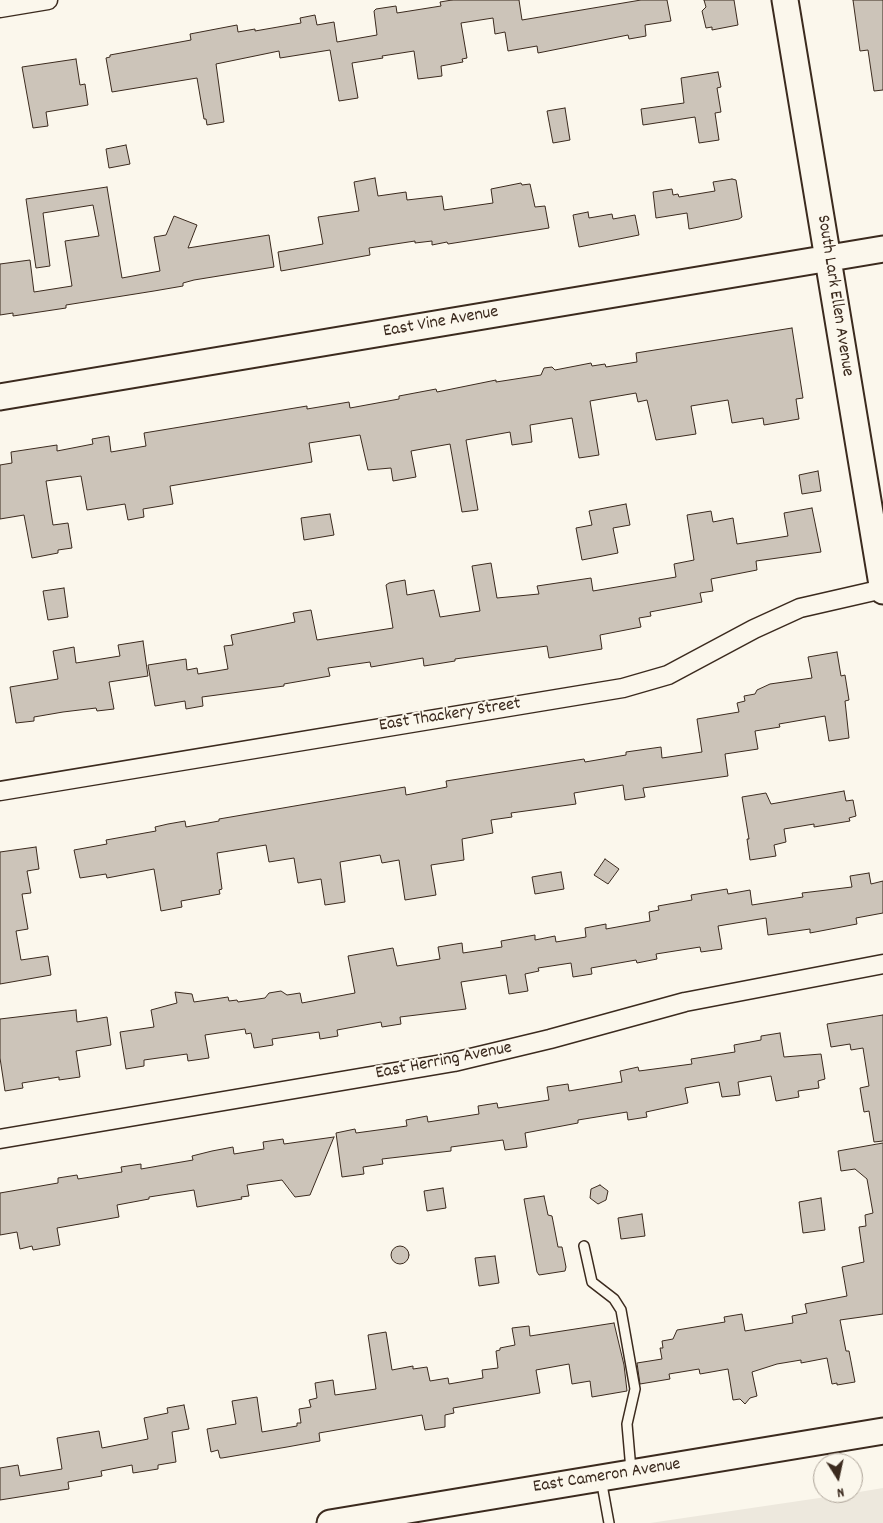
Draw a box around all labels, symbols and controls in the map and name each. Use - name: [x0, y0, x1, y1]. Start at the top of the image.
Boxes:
- street label: South Lark Ellen Avenue: [811, 214, 857, 378]
- street label: East Vine Avenue: [382, 302, 500, 344]
- street label: East Thackery Street: [378, 694, 522, 738]
- street label: East Herring Avenue: [374, 1038, 514, 1086]
- north arrow: [813, 1453, 863, 1503]
- street label: East Cameron Avenue: [532, 1455, 682, 1499]
- text: N: [835, 1481, 846, 1502]

